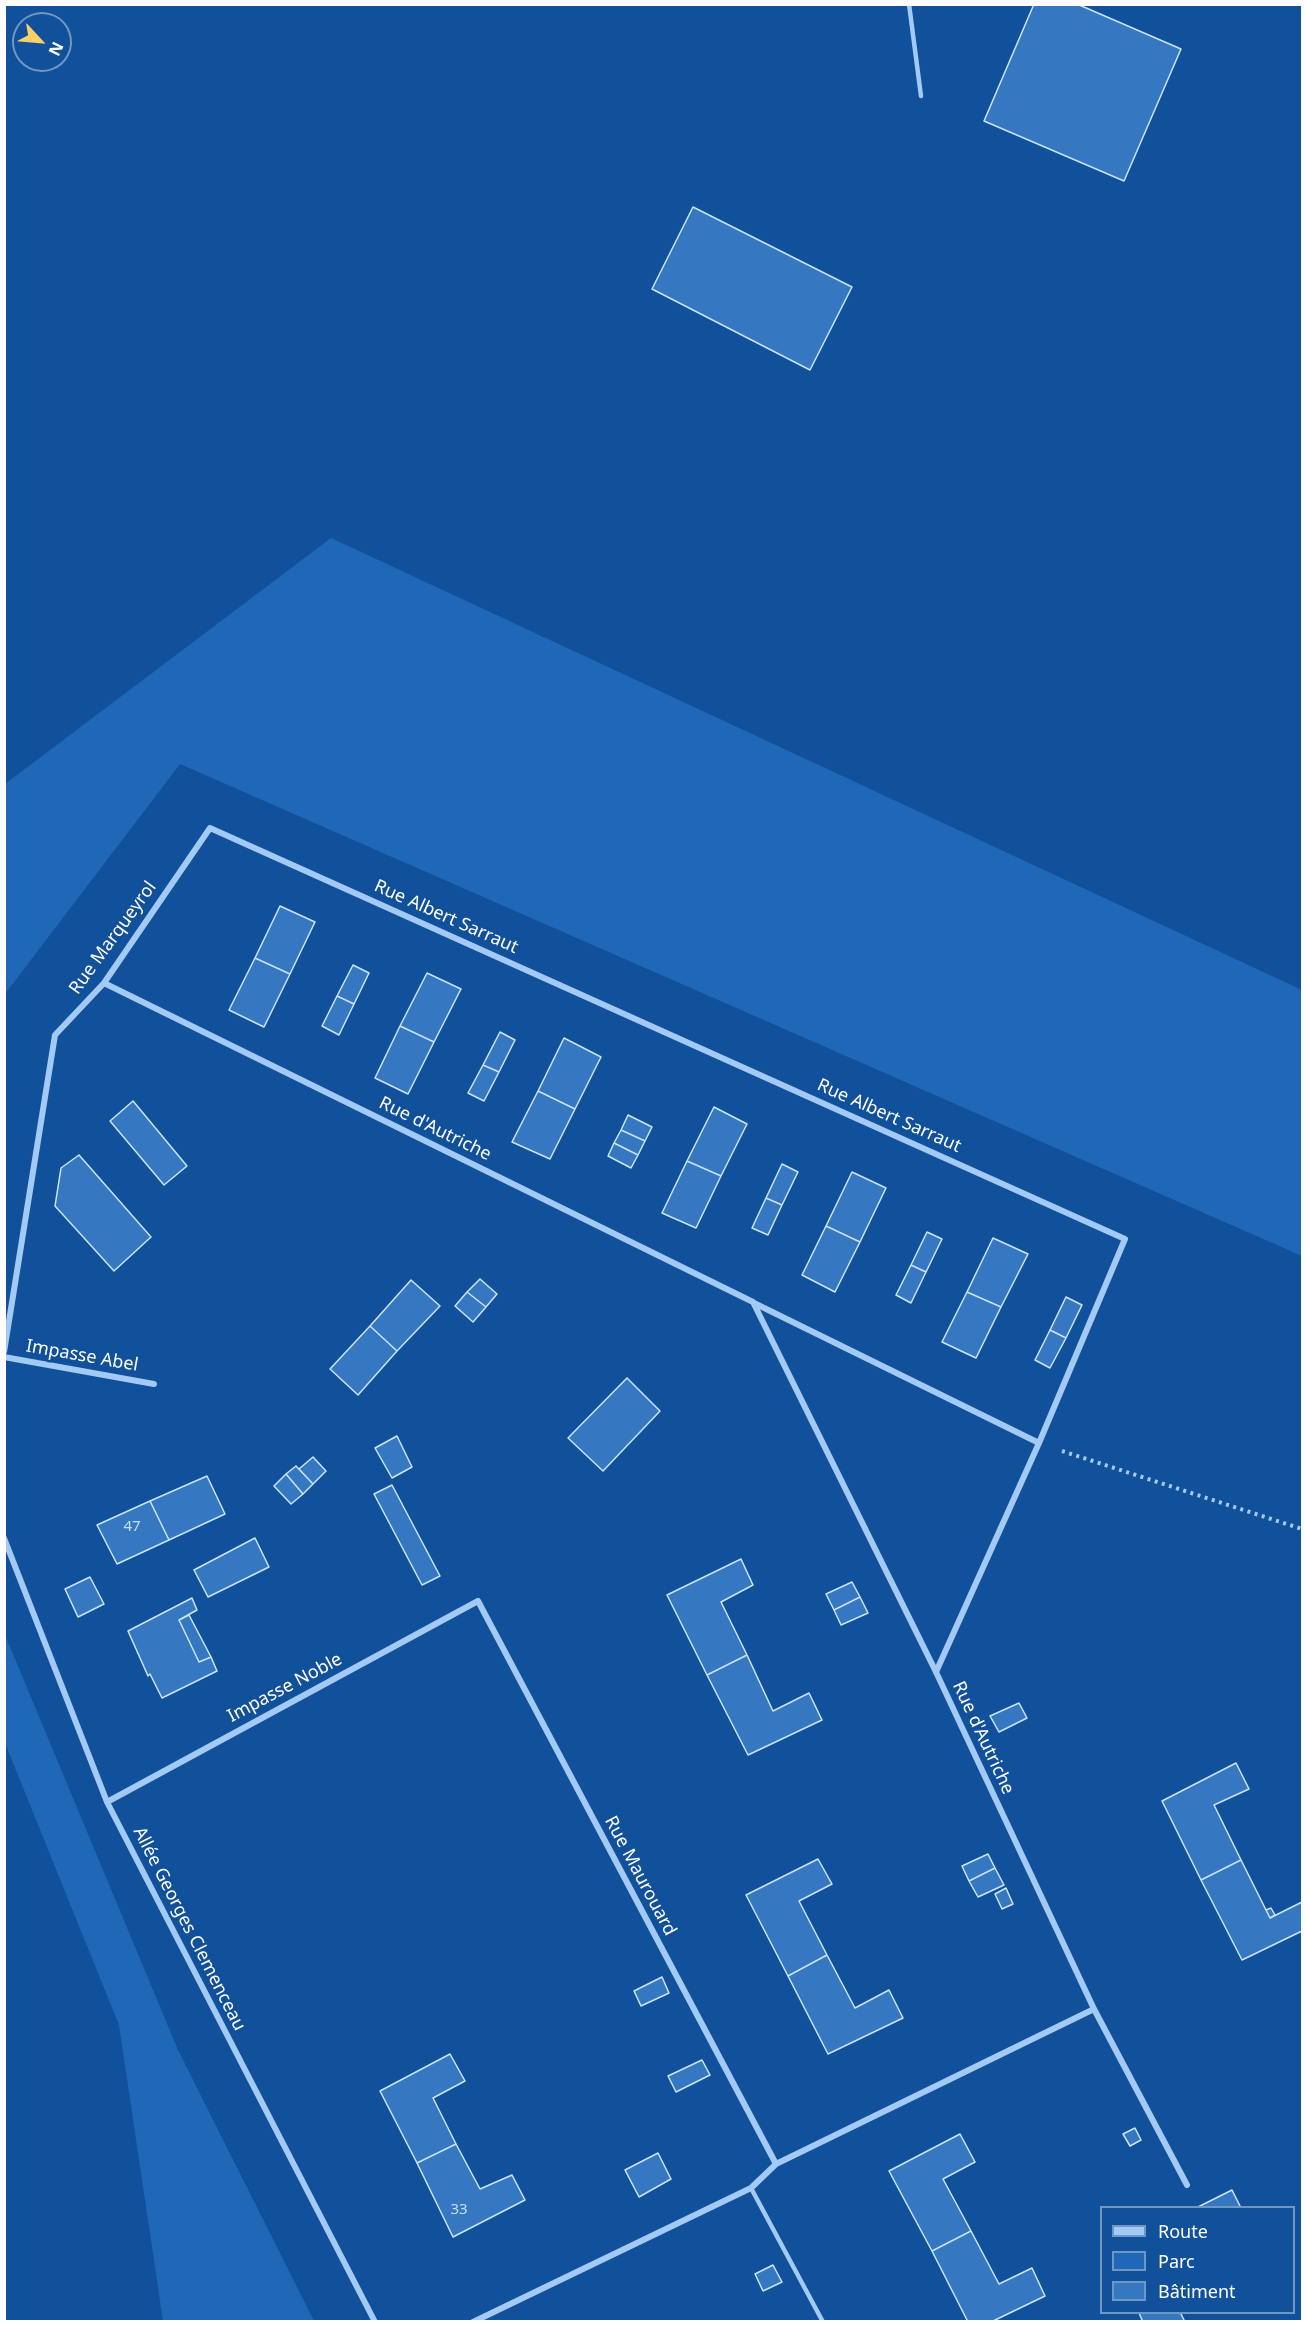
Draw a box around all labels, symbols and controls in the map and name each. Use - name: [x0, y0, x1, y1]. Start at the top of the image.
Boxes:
- north arrow: [12, 12, 72, 72]
- text: N: [44, 38, 69, 60]
- street label: Rue Albert Sarraut: [371, 876, 521, 958]
- street label: Rue Marqueyrol: [65, 877, 161, 999]
- street label: Rue Albert Sarraut: [814, 1075, 964, 1157]
- street label: Rue d'Autriche: [375, 1093, 495, 1165]
- street label: Impasse Abel: [24, 1336, 140, 1376]
- house number: 47: [123, 1518, 141, 1536]
- street label: Impasse Noble: [224, 1649, 346, 1727]
- street label: Rue d'Autriche: [947, 1678, 1019, 1798]
- street label: Rue Maurouard: [599, 1813, 681, 1939]
- street label: Allée Georges Clemenceau: [128, 1823, 250, 2035]
- house number: 33: [450, 2201, 468, 2219]
- legend: [1100, 2206, 1295, 2314]
- text: Route: [1158, 2219, 1208, 2243]
- text: Parc: [1158, 2249, 1195, 2273]
- text: Bâtiment: [1158, 2279, 1236, 2303]

